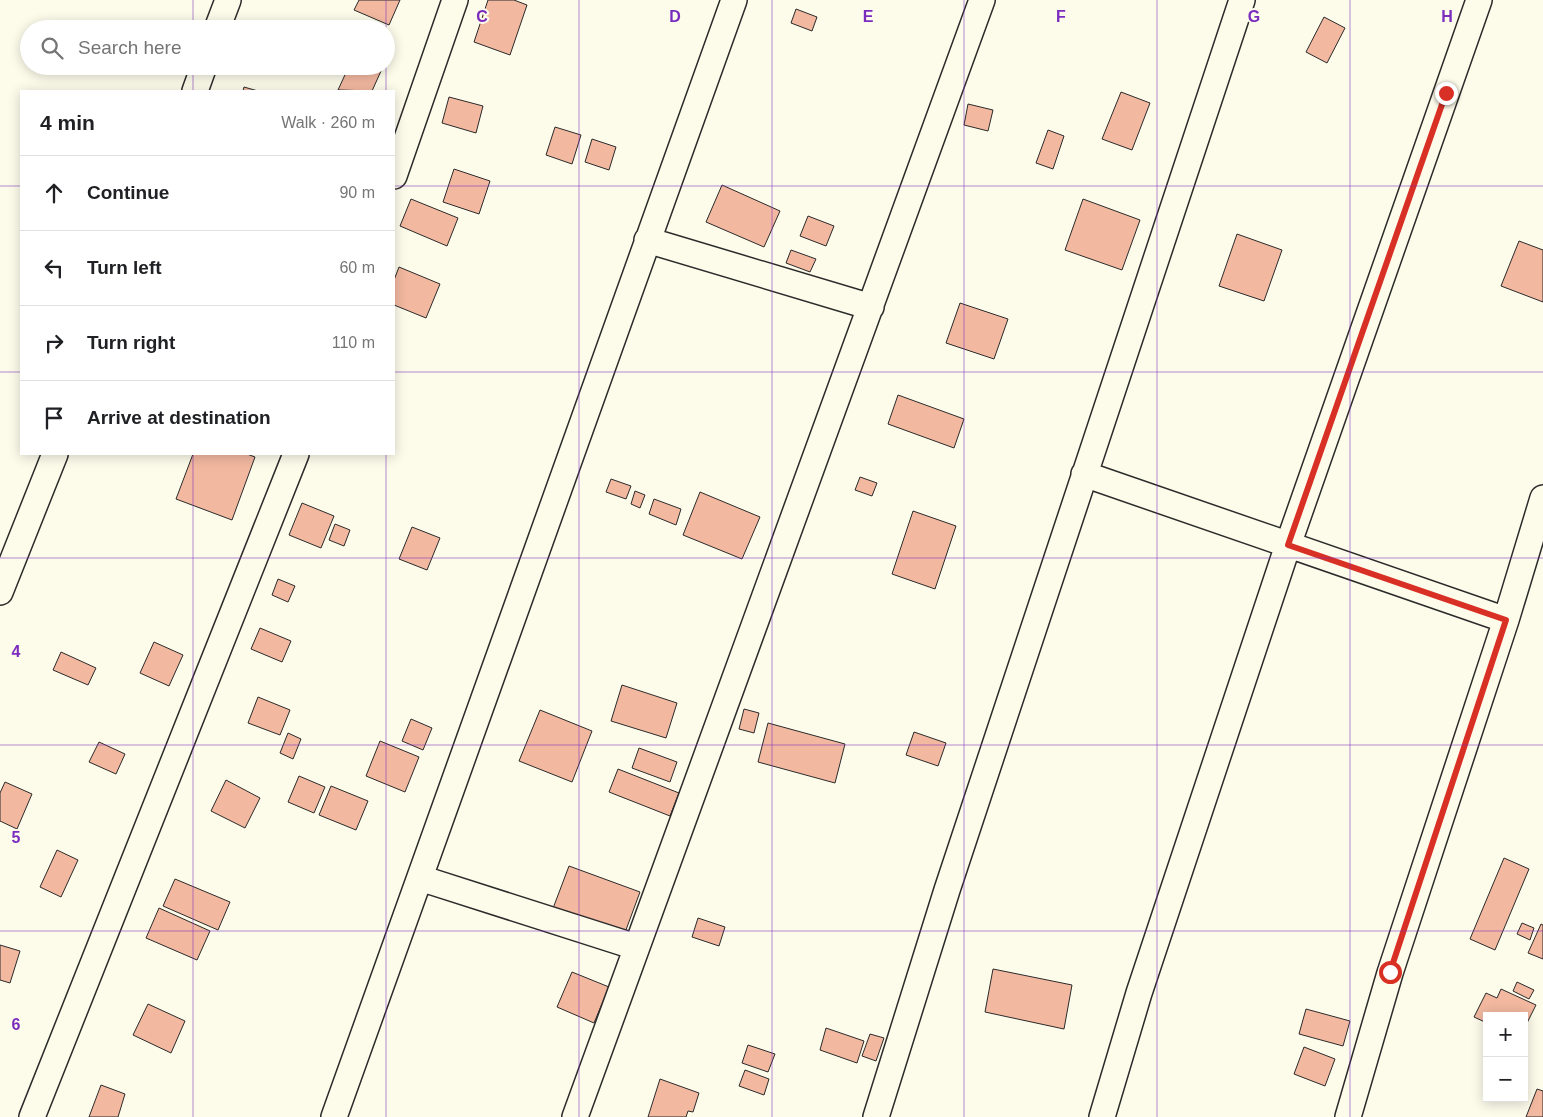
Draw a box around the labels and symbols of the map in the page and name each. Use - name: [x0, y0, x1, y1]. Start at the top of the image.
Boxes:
- text: C: [476, 8, 488, 25]
- text: D: [669, 8, 681, 25]
- text: E: [863, 8, 874, 25]
- text: F: [1056, 8, 1066, 25]
- text: G: [1248, 8, 1260, 25]
- text: H: [1441, 8, 1453, 25]
- route end: [1435, 82, 1458, 105]
- text: 4: [12, 643, 21, 660]
- text: 5: [12, 829, 21, 846]
- route start: [1379, 961, 1402, 984]
- text: 6: [12, 1016, 21, 1033]

